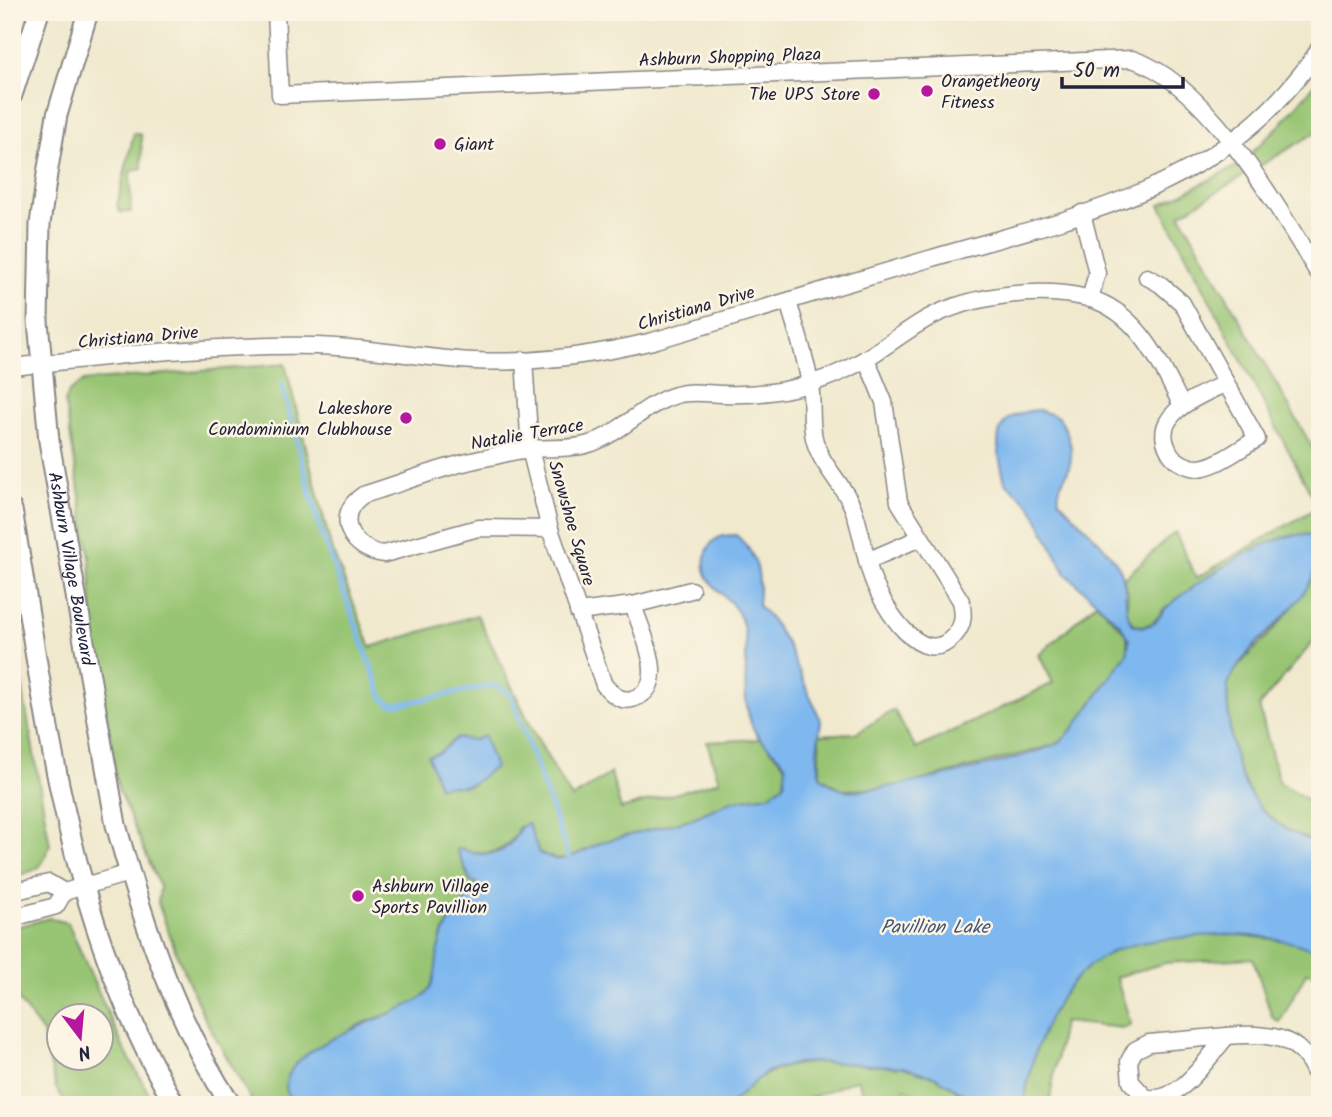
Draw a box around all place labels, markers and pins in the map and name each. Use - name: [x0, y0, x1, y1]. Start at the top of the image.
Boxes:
- place label: Orangetheory Fitness: [941, 68, 1041, 118]
- place label: The UPS Store: [749, 81, 860, 110]
- marker: Orangetheory Fitness: [919, 83, 935, 99]
- marker: The UPS Store: [866, 86, 882, 102]
- place label: Giant: [454, 131, 495, 160]
- marker: Giant: [432, 136, 448, 152]
- place label: Lakeshore Condominium Clubhouse: [208, 395, 392, 445]
- marker: Lakeshore Condominium Clubhouse: [398, 410, 414, 426]
- place label: Ashburn Village Sports Pavillion: [372, 873, 489, 923]
- marker: Ashburn Village Sports Pavillion: [350, 888, 366, 904]

